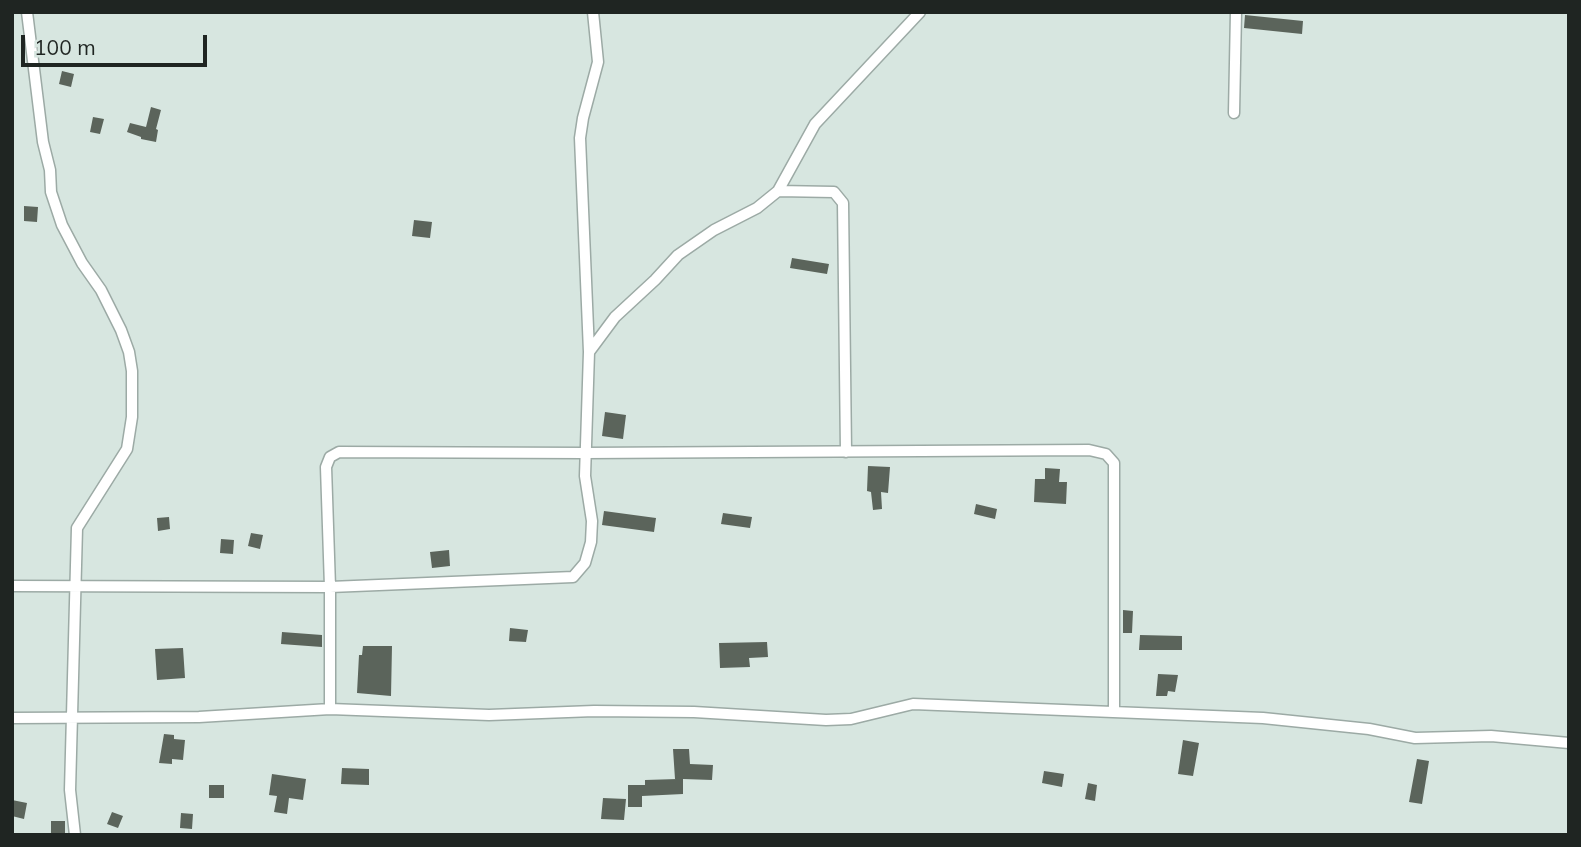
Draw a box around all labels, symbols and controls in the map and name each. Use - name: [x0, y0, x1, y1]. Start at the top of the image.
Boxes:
- scale bar: [24, 21, 210, 65]
- text: 100 m: [34, 34, 96, 60]

